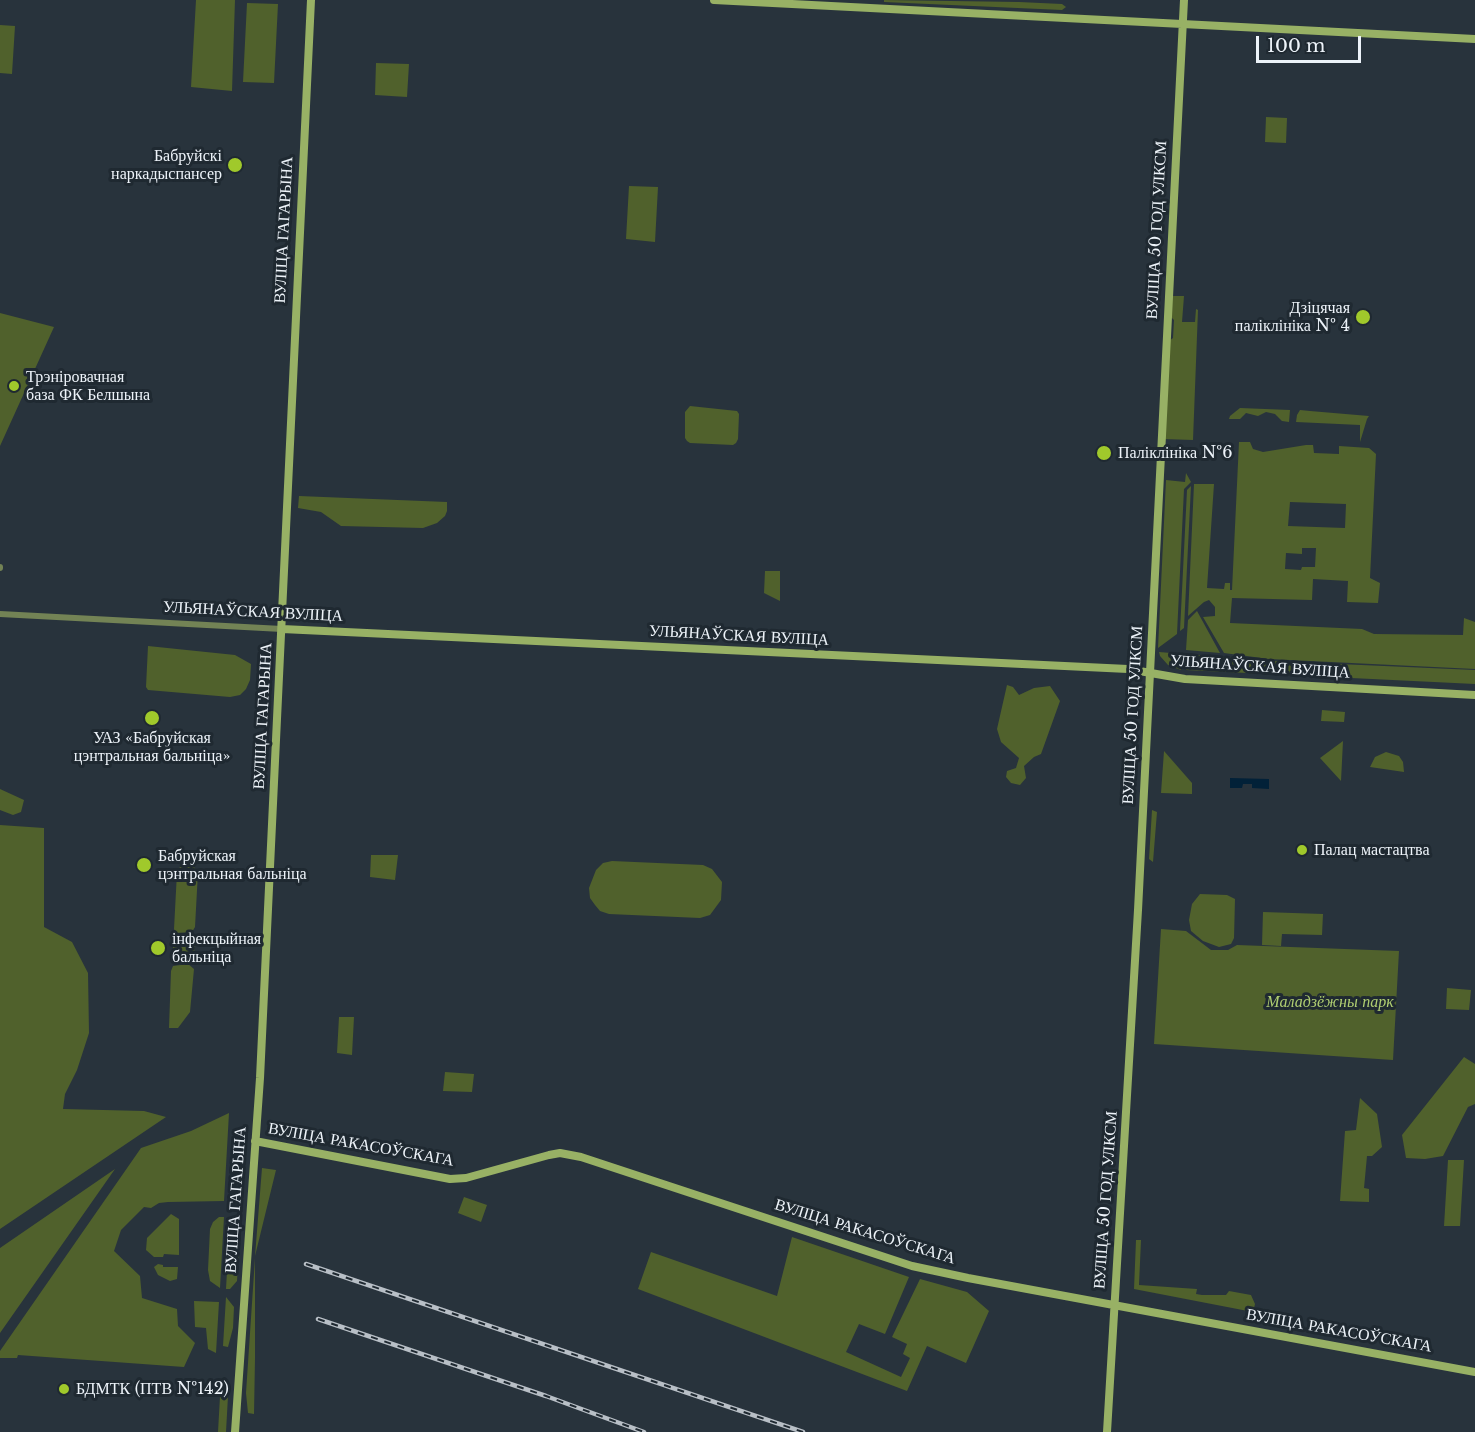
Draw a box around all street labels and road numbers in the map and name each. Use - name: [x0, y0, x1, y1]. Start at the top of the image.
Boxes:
- street label: ВУЛІЦА 50 ГОД УЛКСМ: [1143, 140, 1171, 320]
- street label: ВУЛІЦА ГАГАРЫНА: [271, 156, 297, 304]
- street label: УЛЬЯНАЎСКАЯ ВУЛІЦА: [163, 598, 343, 626]
- street label: УЛЬЯНАЎСКАЯ ВУЛІЦА: [649, 622, 829, 650]
- street label: ВУЛІЦА 50 ГОД УЛКСМ: [1119, 625, 1147, 805]
- street label: ВУЛІЦА ГАГАРЫНА: [250, 642, 276, 790]
- street label: УЛЬЯНАЎСКАЯ ВУЛІЦА: [1169, 651, 1351, 683]
- street label: ВУЛІЦА 50 ГОД УЛКСМ: [1090, 1110, 1122, 1290]
- street label: ВУЛІЦА РАКАСОЎСКАГА: [267, 1119, 455, 1171]
- street label: ВУЛІЦА ГАГАРЫНА: [221, 1126, 251, 1274]
- street label: ВУЛІЦА РАКАСОЎСКАГА: [772, 1195, 958, 1269]
- street label: ВУЛІЦА РАКАСОЎСКАГА: [1245, 1305, 1433, 1357]

